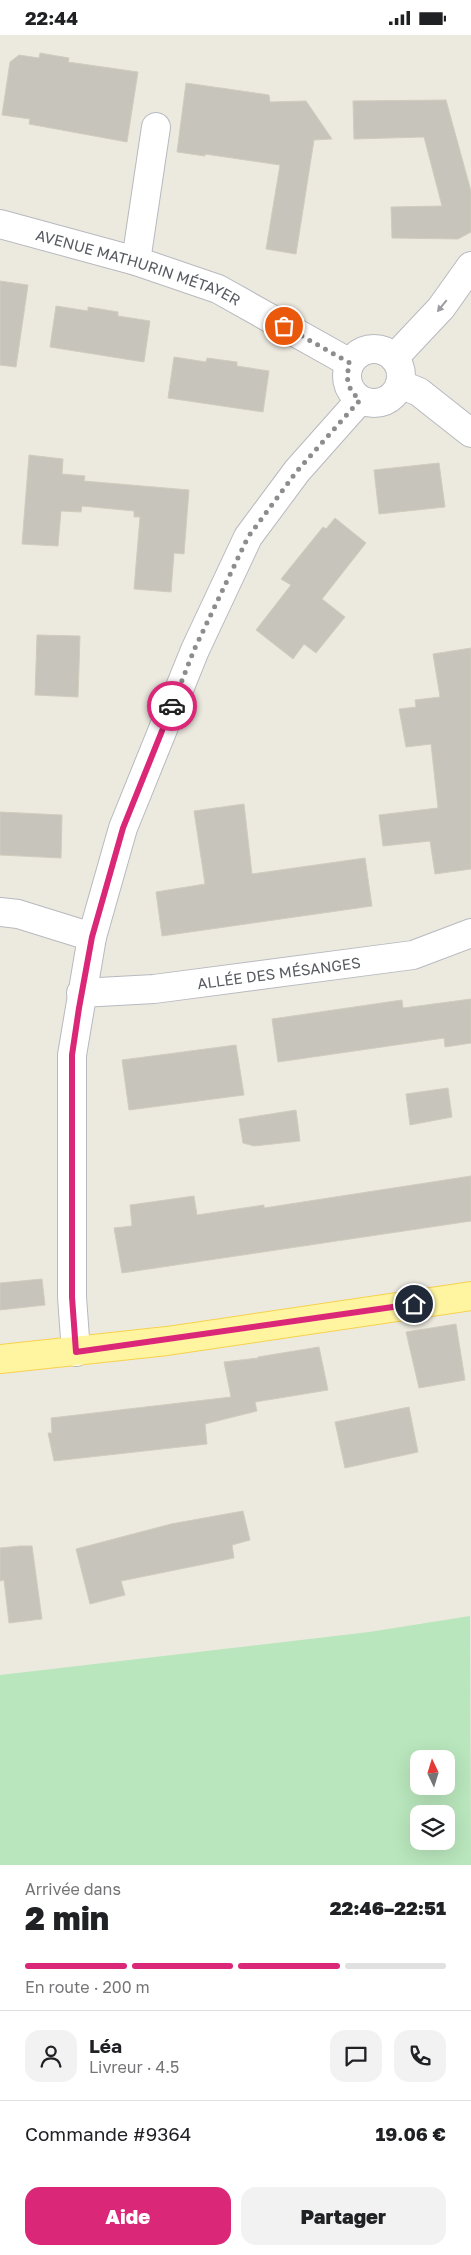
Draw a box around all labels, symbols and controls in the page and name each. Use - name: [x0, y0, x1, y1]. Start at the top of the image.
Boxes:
- text: 22:44: [25, 6, 78, 29]
- street label: AVENUE MATHURIN MÉTAYER: [34, 225, 244, 309]
- one-way arrow: [437, 299, 448, 312]
- pin: [263, 305, 305, 347]
- icon: bag: [270, 312, 298, 340]
- courier: [147, 681, 197, 731]
- icon: car: [158, 692, 186, 720]
- street label: ALLÉE DES MÉSANGES: [196, 953, 362, 992]
- pin: [393, 1283, 435, 1325]
- icon: home: [400, 1290, 428, 1318]
- north arrow: [410, 1750, 455, 1795]
- map controls: [410, 1750, 455, 1850]
- button: layers: [410, 1805, 455, 1850]
- text: Arrivée dans: [25, 1879, 121, 1899]
- text: 22:46–22:51: [330, 1896, 446, 1919]
- text: 2 min: [25, 1899, 109, 1937]
- text: En route · 200 m: [25, 1977, 150, 1997]
- button: person: [25, 2030, 77, 2082]
- button: chat: [330, 2030, 382, 2082]
- button: phone: [394, 2030, 446, 2082]
- text: Léa: [89, 2034, 122, 2057]
- text: Livreur · 4.5: [89, 2057, 179, 2077]
- text: Commande #9364: [25, 2122, 191, 2145]
- text: 19.06 €: [376, 2122, 446, 2145]
- button: Aide: [25, 2187, 231, 2245]
- button: Partager: [241, 2187, 446, 2245]

